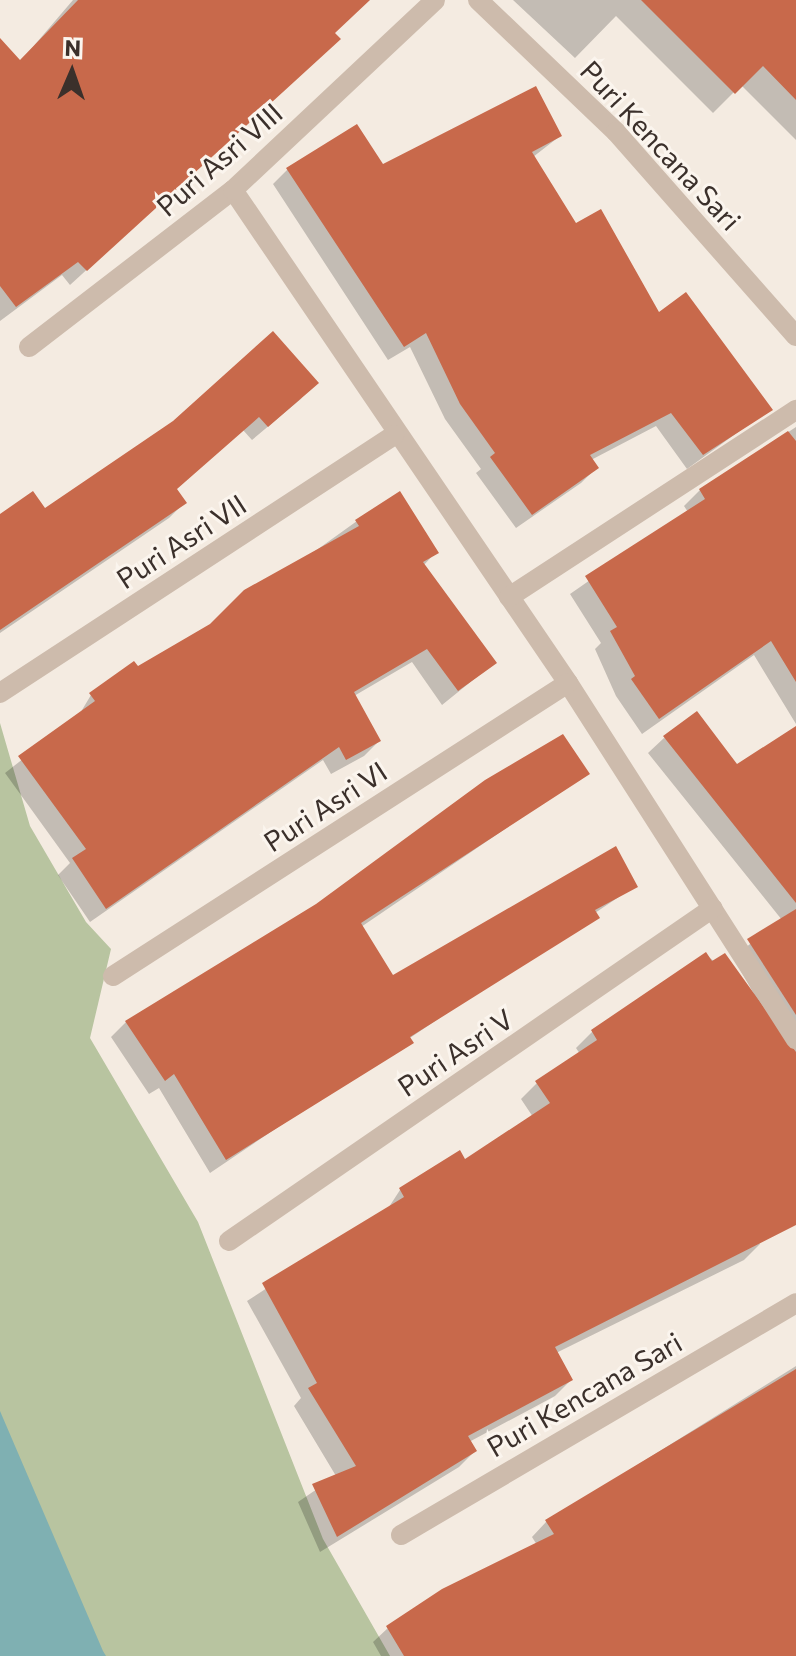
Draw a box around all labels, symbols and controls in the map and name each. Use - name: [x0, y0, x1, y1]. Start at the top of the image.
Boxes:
- north arrow: [32, 32, 112, 112]
- text: N: [64, 34, 82, 61]
- street label: Puri Kencana Sari: [574, 53, 748, 237]
- street label: Puri Asri VIII: [149, 95, 289, 223]
- street label: Puri Asri VII: [110, 487, 252, 595]
- street label: Puri Asri VI: [257, 754, 393, 858]
- street label: Puri Asri V: [391, 1001, 519, 1103]
- street label: Puri Kencana Sari: [481, 1325, 687, 1463]

